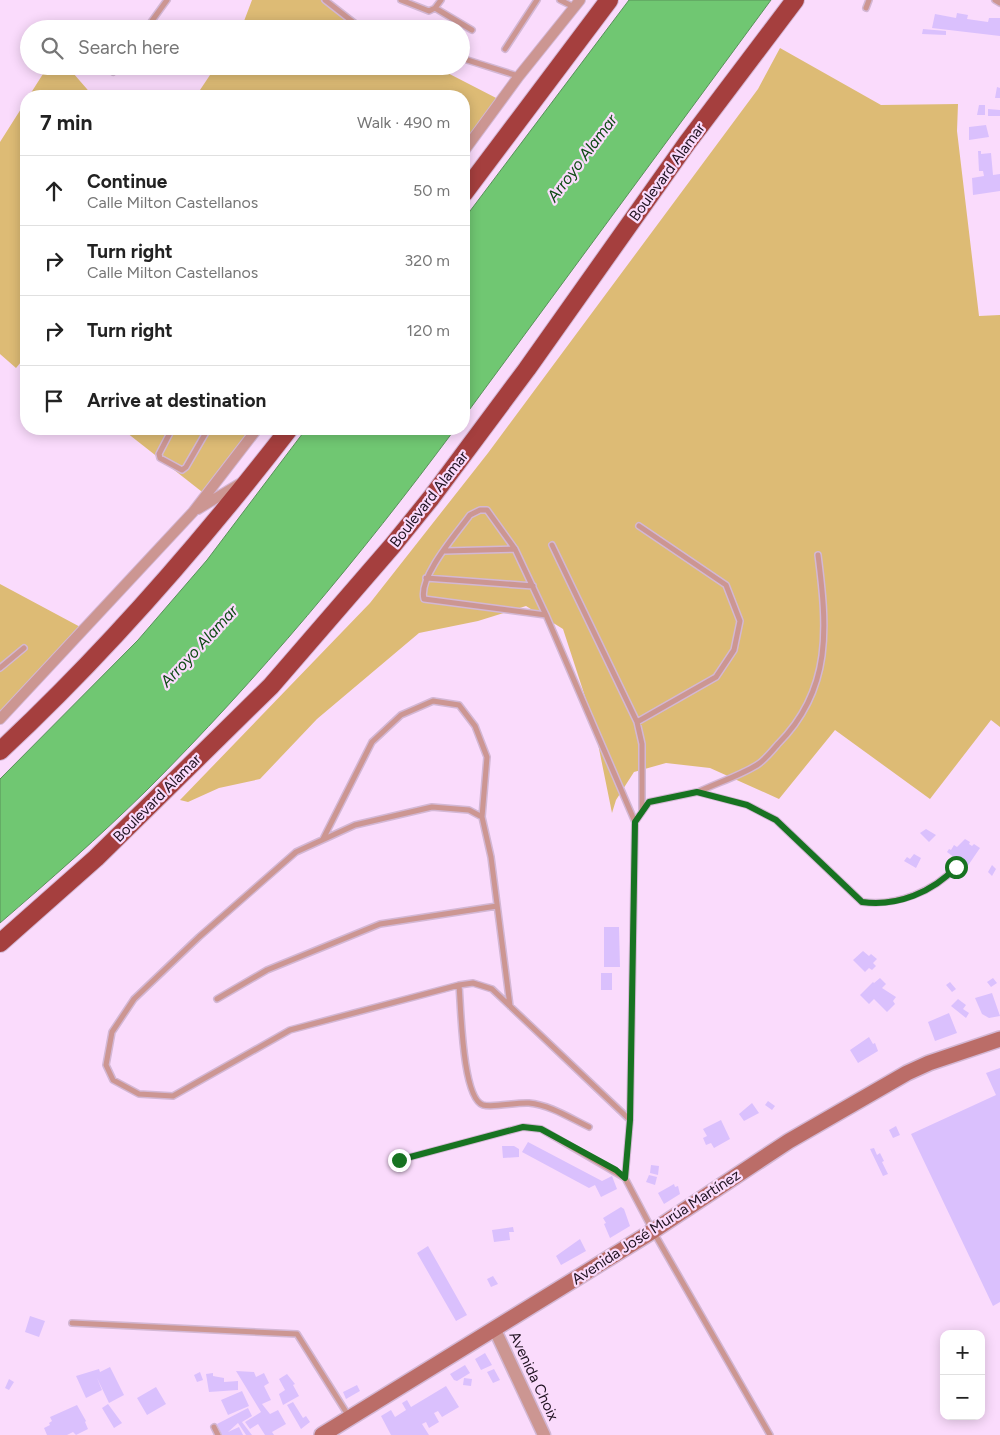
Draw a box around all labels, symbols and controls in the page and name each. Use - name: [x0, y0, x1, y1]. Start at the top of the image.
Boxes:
- search box: [20, 20, 470, 75]
- icon: search: [38, 34, 66, 62]
- text: Search here: [78, 36, 180, 59]
- text: 7 min: [40, 110, 92, 135]
- water label: Arroyo Alamar: [542, 110, 621, 206]
- text: Walk · 490 m: [357, 113, 450, 132]
- street label: Boulevard Alamar: [625, 119, 709, 225]
- text: Continue: [87, 170, 167, 193]
- icon: ahead: [40, 177, 68, 205]
- text: 50 m: [413, 181, 450, 200]
- text: Calle Milton Castellanos: [87, 193, 258, 212]
- text: Turn right: [87, 240, 173, 263]
- icon: right: [40, 247, 68, 275]
- text: 320 m: [405, 251, 450, 270]
- text: Calle Milton Castellanos: [87, 263, 258, 282]
- icon: right: [40, 317, 68, 345]
- text: Turn right: [87, 319, 173, 342]
- text: 120 m: [407, 321, 450, 340]
- icon: arrive: [40, 387, 68, 415]
- text: Arrive at destination: [87, 389, 266, 412]
- street label: Boulevard Alamar: [386, 447, 472, 551]
- water label: Arroyo Alamar: [156, 601, 242, 691]
- street label: Boulevard Alamar: [109, 750, 205, 846]
- route start: [945, 856, 968, 879]
- route end: [388, 1149, 411, 1172]
- street label: Avenida José Murúa Martínez: [568, 1166, 744, 1288]
- street label: Avenida Choix: [505, 1329, 563, 1423]
- map controls: [940, 1330, 985, 1420]
- button: +: [940, 1330, 985, 1375]
- button: −: [940, 1375, 985, 1420]

